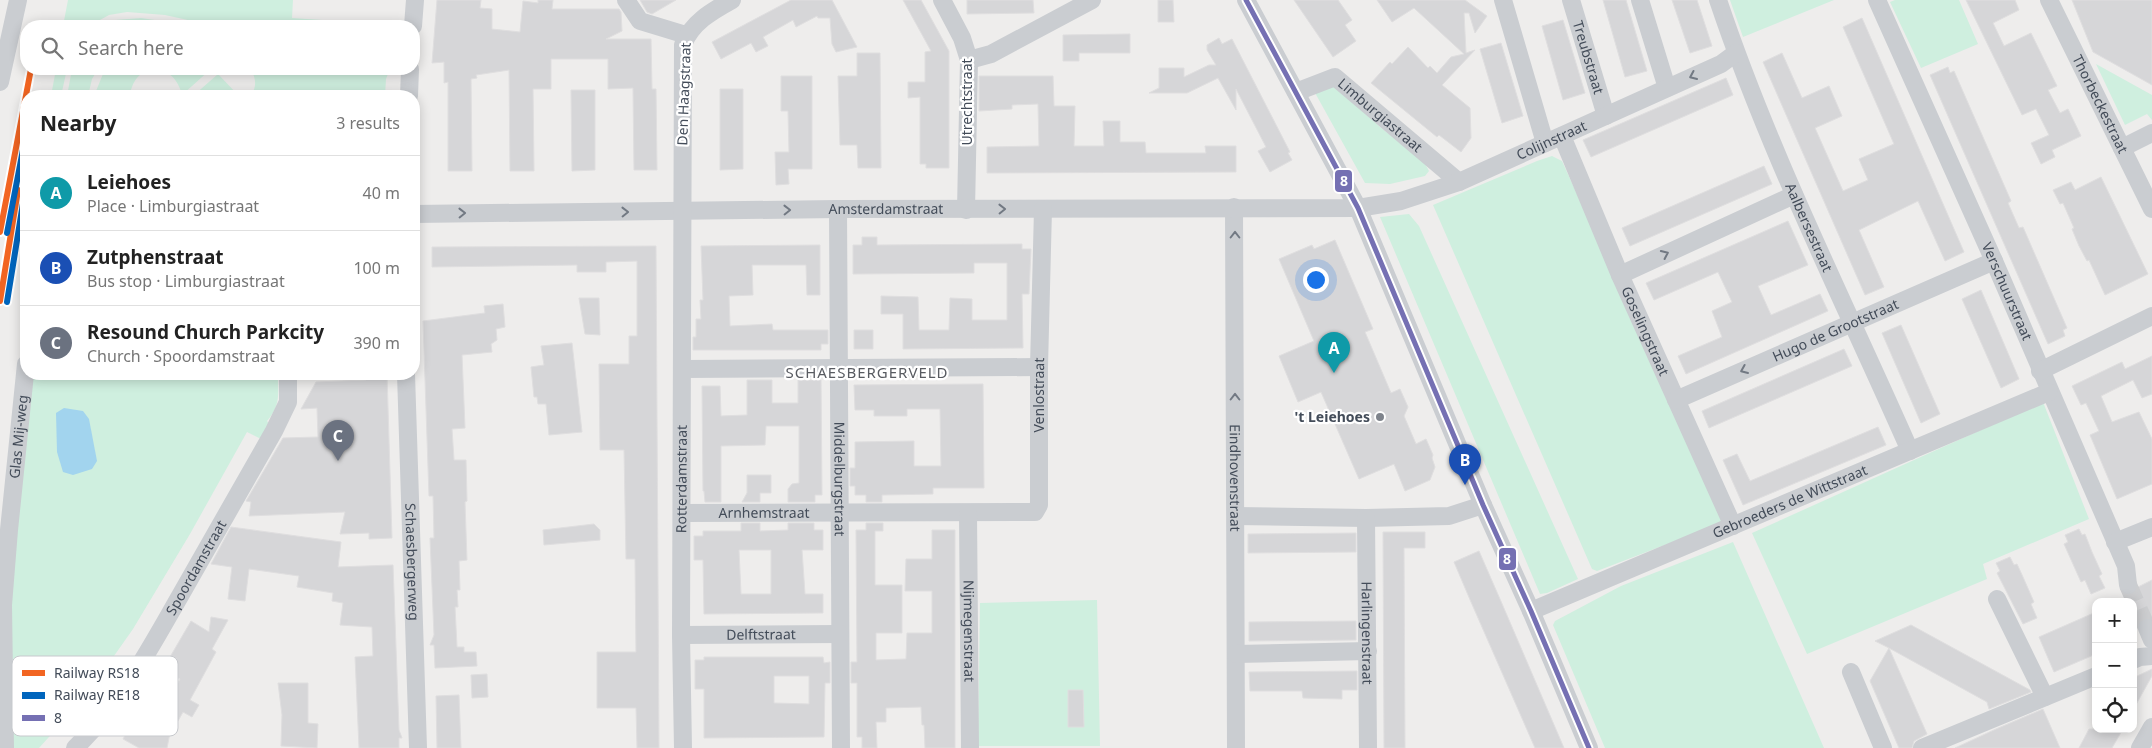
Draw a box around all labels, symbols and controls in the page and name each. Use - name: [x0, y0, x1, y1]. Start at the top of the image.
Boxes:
- street label: Treubstraat: [1569, 18, 1609, 96]
- search box: [20, 20, 420, 75]
- icon: search: [38, 34, 66, 62]
- text: Search here: [78, 35, 184, 61]
- street label: Den Haagstraat: [672, 42, 695, 146]
- street label: Thorbeckestraat: [2068, 51, 2133, 156]
- street label: Utrechtstraat: [957, 58, 976, 146]
- one-way arrow: [1689, 70, 1698, 80]
- street label: Limburgiastraat: [1334, 74, 1427, 156]
- text: Nearby: [40, 109, 116, 137]
- text: 3 results: [336, 112, 400, 134]
- street label: Colijnstraat: [1513, 116, 1589, 164]
- text: Leiehoes: [87, 169, 171, 195]
- line badge: 8: [1334, 169, 1353, 193]
- text: 8: [1340, 171, 1348, 190]
- street label: Aalbersestraat: [1781, 180, 1837, 275]
- text: A: [50, 182, 62, 204]
- text: 40 m: [363, 182, 400, 204]
- text: Place · Limburgiastraat: [87, 195, 259, 217]
- street label: Amsterdamstraat: [828, 199, 943, 218]
- one-way arrow: [999, 204, 1007, 215]
- one-way arrow: [784, 205, 792, 215]
- one-way arrow: [622, 207, 629, 217]
- one-way arrow: [459, 208, 467, 219]
- one-way arrow: [1230, 231, 1240, 238]
- street label: Verschuurstraat: [1978, 239, 2037, 343]
- text: Zutphenstraat: [87, 244, 224, 270]
- one-way arrow: [1660, 250, 1669, 261]
- text: B: [51, 257, 61, 279]
- text: 100 m: [353, 257, 400, 279]
- your location: [1303, 267, 1329, 293]
- text: Bus stop · Limburgiastraat: [87, 270, 285, 292]
- street label: Goselingstraat: [1617, 283, 1674, 378]
- street label: Hugo de Grootstraat: [1769, 294, 1901, 366]
- text: Resound Church Parkcity: [87, 319, 324, 345]
- text: C: [51, 332, 61, 354]
- text: 390 m: [353, 332, 400, 354]
- pin: A: [1318, 332, 1350, 373]
- text: Church · Spoordamstraat: [87, 345, 275, 367]
- street label: Venlostraat: [1029, 357, 1048, 433]
- district label: SCHAESBERGERVELD: [785, 362, 949, 382]
- one-way arrow: [1740, 363, 1749, 374]
- one-way arrow: [1230, 393, 1240, 401]
- street label: Glas Mij-weg: [4, 394, 32, 479]
- place label: 't Leiehoes: [1295, 407, 1370, 426]
- marker: 't Leiehoes: [1374, 411, 1386, 423]
- pin: C: [322, 420, 354, 461]
- street label: Middelburgstraat: [830, 422, 850, 536]
- street label: Eindhovenstraat: [1226, 424, 1245, 532]
- street label: Rotterdamstraat: [671, 425, 691, 533]
- pin: B: [1449, 444, 1481, 485]
- street label: Gebroeders de Wittstraat: [1709, 460, 1870, 542]
- street label: Schaesbergerweg: [401, 503, 424, 621]
- street label: Arnhemstraat: [718, 503, 810, 522]
- street label: Spoordamstraat: [161, 516, 230, 618]
- line badge: 8: [1498, 547, 1517, 571]
- text: 8: [1503, 549, 1511, 568]
- street label: Nijmegenstraat: [960, 580, 979, 682]
- street label: Harlingenstraat: [1358, 581, 1377, 685]
- map controls: [2092, 598, 2137, 733]
- button: +: [2092, 598, 2137, 643]
- street label: Delftstraat: [726, 624, 796, 644]
- button: −: [2092, 643, 2137, 688]
- legend: [12, 656, 178, 736]
- text: Railway RS18: [54, 663, 140, 682]
- text: Railway RE18: [54, 685, 140, 704]
- button: locate: [2092, 688, 2137, 733]
- text: 8: [54, 708, 62, 727]

